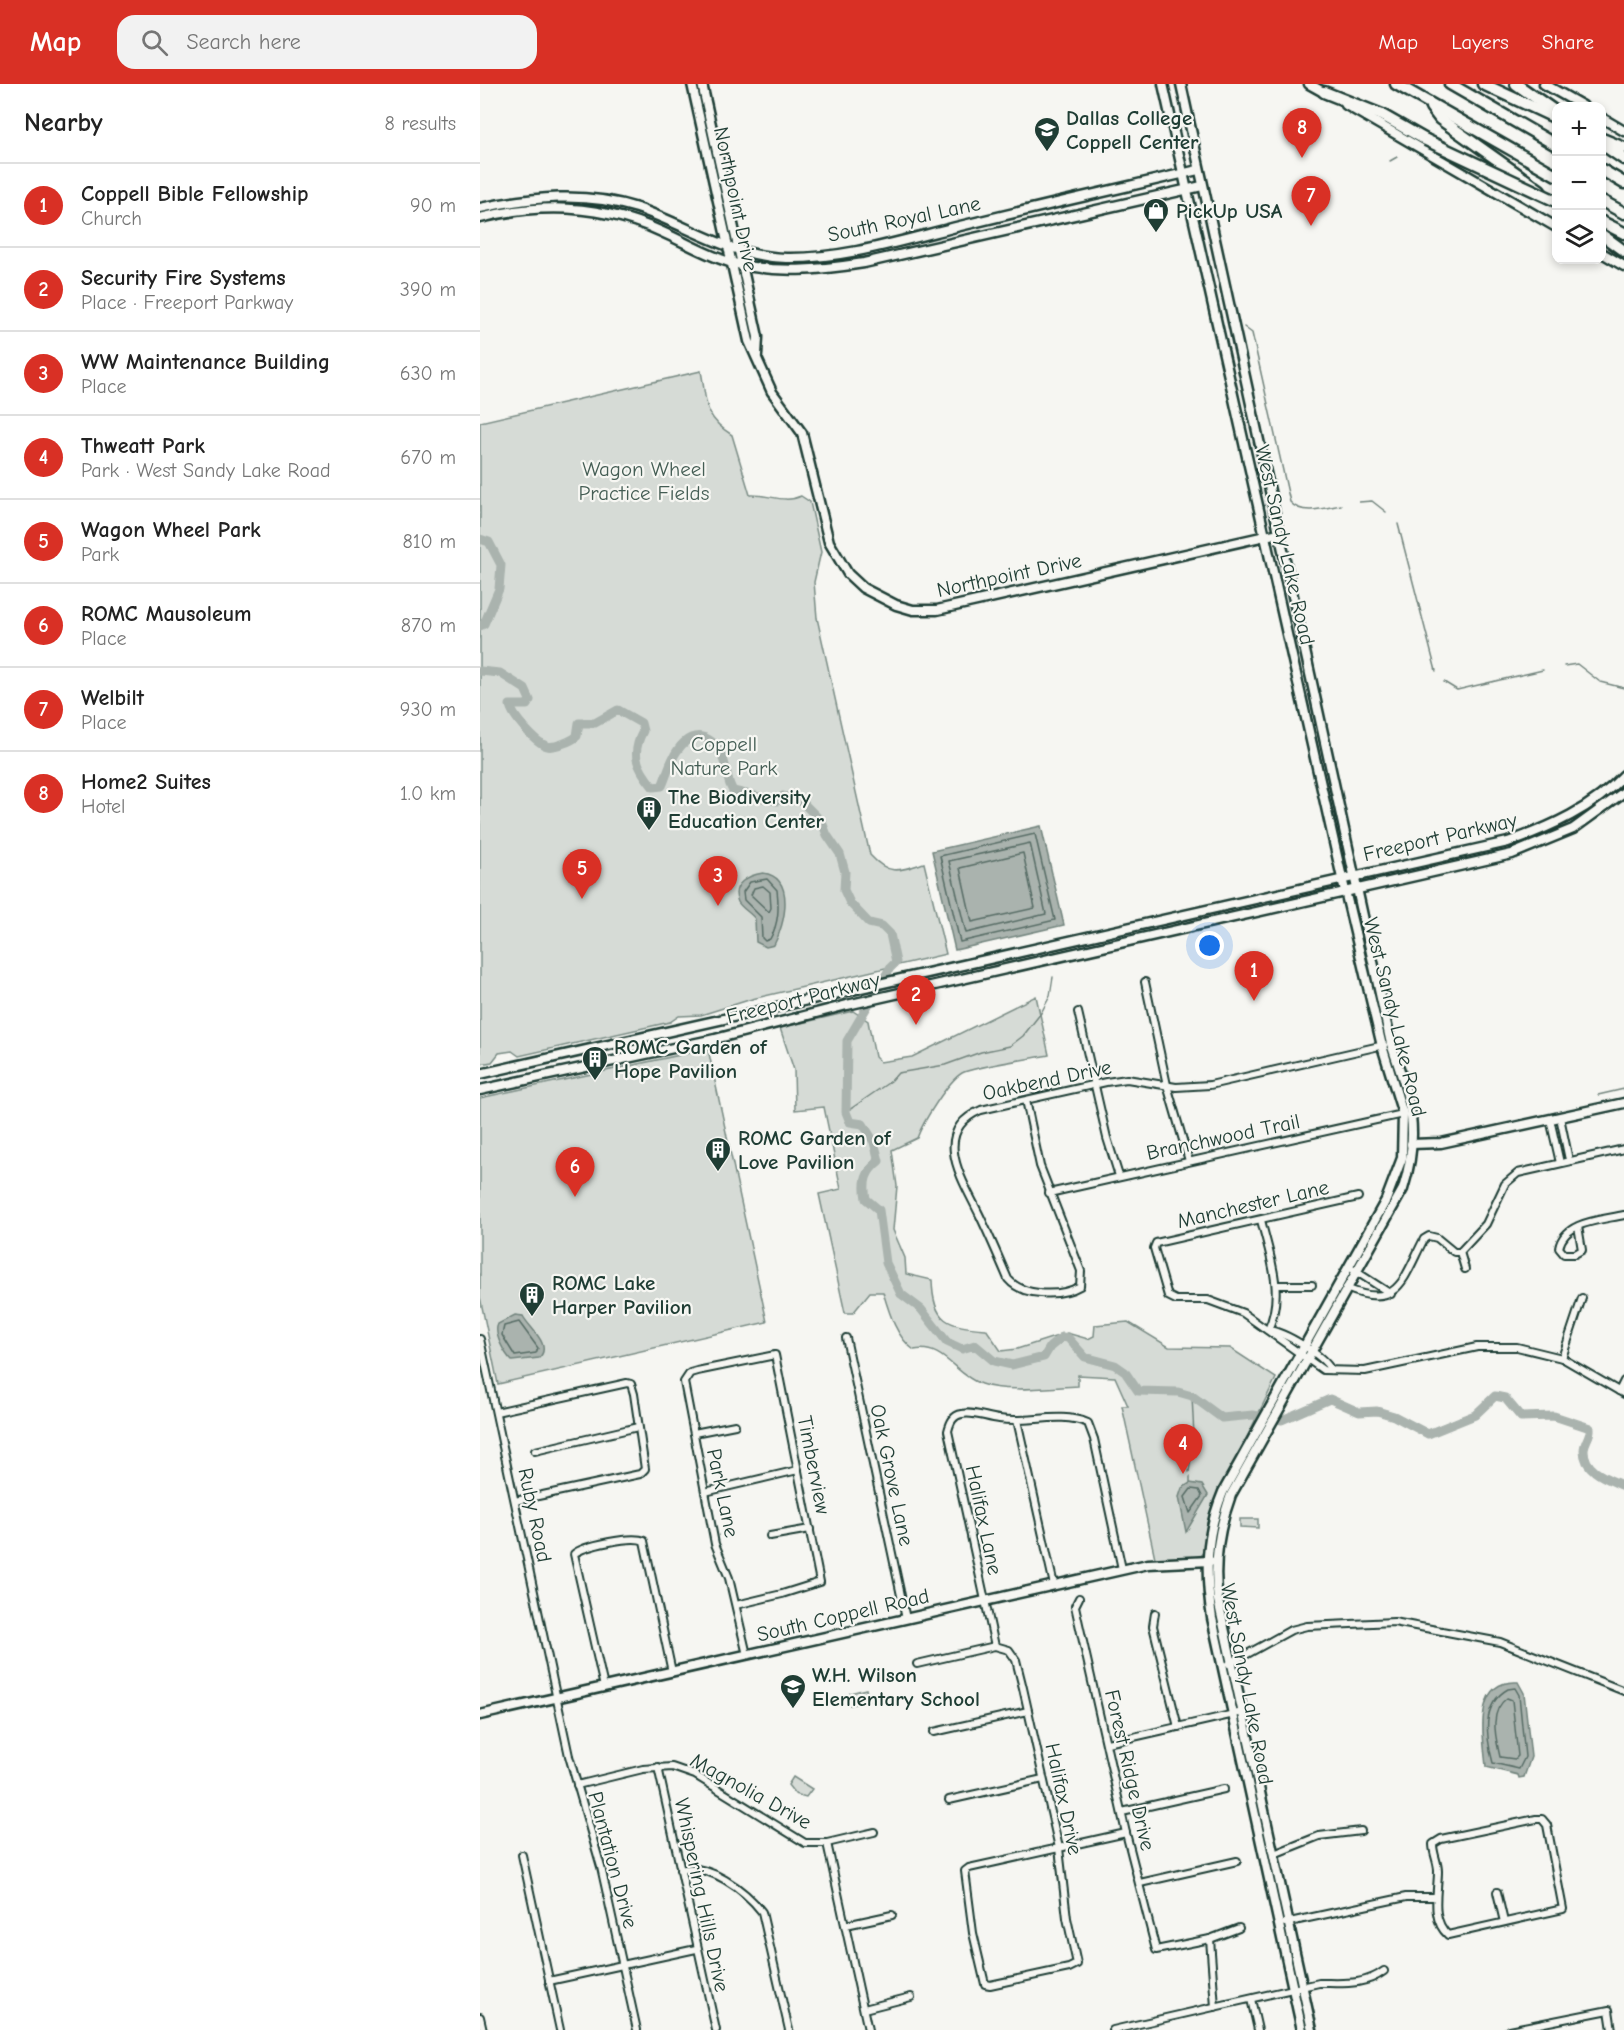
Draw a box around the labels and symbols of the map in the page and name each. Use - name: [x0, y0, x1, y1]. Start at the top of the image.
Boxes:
- place label: Dallas College Coppell Center: [1066, 106, 1199, 154]
- pin: 8: [1282, 109, 1322, 158]
- school or university icon: Dallas College Coppell Center: [1032, 115, 1062, 153]
- street label: Northpoint Drive: [709, 124, 763, 274]
- pin: 7: [1292, 176, 1330, 226]
- street label: South Royal Lane: [825, 191, 983, 247]
- shop icon: PickUp USA: [1141, 196, 1171, 234]
- place label: PickUp USA: [1176, 199, 1283, 223]
- street label: West Sandy Lake Road: [1250, 443, 1320, 647]
- park label: Wagon Wheel Practice Fields: [579, 457, 709, 505]
- street label: Northpoint Drive: [934, 548, 1084, 602]
- park label: Coppell Nature Park: [670, 732, 778, 780]
- place label: The Biodiversity Education Center: [668, 785, 825, 833]
- building icon: The Biodiversity Education Center: [634, 794, 664, 832]
- street label: Freeport Parkway: [1361, 807, 1520, 866]
- pin: 5: [562, 850, 602, 899]
- pin: 3: [698, 856, 738, 906]
- street label: West Sandy Lake Road: [1359, 915, 1431, 1119]
- your location: [1195, 931, 1224, 960]
- pin: 1: [1234, 952, 1274, 1001]
- street label: Freeport Parkway: [724, 967, 883, 1029]
- pin: 2: [896, 976, 936, 1025]
- place label: ROMC Garden of Hope Pavilion: [614, 1035, 768, 1083]
- building icon: ROMC Garden of Hope Pavilion: [580, 1044, 610, 1082]
- street label: Oakbend Drive: [980, 1055, 1114, 1105]
- street label: Branchwood Trail: [1144, 1109, 1302, 1165]
- place label: ROMC Garden of Love Pavilion: [738, 1126, 892, 1174]
- building icon: ROMC Garden of Love Pavilion: [703, 1135, 733, 1173]
- pin: 6: [556, 1148, 595, 1197]
- street label: Manchester Lane: [1175, 1175, 1331, 1233]
- place label: ROMC Lake Harper Pavilion: [552, 1271, 692, 1319]
- building icon: ROMC Lake Harper Pavilion: [517, 1280, 547, 1318]
- street label: Oak Grove Lane: [865, 1402, 919, 1548]
- street label: Timberview: [793, 1414, 835, 1517]
- pin: 4: [1164, 1424, 1202, 1474]
- street label: Park Lane: [702, 1446, 744, 1540]
- street label: Halifax Lane: [961, 1463, 1007, 1577]
- street label: Ruby Road: [513, 1465, 557, 1565]
- street label: West Sandy Lake Road: [1216, 1581, 1278, 1787]
- street label: South Coppell Road: [755, 1584, 931, 1646]
- place label: W.H. Wilson Elementary School: [812, 1663, 980, 1711]
- school or university icon: W.H. Wilson Elementary School: [778, 1672, 808, 1710]
- street label: Forest Ridge Drive: [1100, 1687, 1160, 1853]
- street label: Halifax Drive: [1040, 1741, 1088, 1857]
- street label: Magnolia Drive: [686, 1748, 816, 1834]
- street label: Plantation Drive: [583, 1789, 643, 1931]
- street label: Whispering Hills Drive: [670, 1796, 734, 1994]

